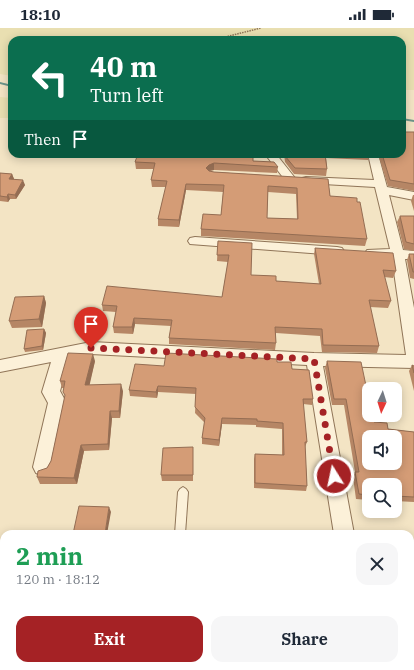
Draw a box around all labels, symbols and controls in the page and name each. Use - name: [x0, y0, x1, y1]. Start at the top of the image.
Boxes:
- text: 18:10: [20, 5, 61, 24]
- text: 40 m: [90, 48, 157, 85]
- icon: left: [24, 52, 76, 104]
- text: Turn left: [90, 84, 164, 107]
- icon: arrive: [69, 128, 91, 150]
- text: Then: [24, 130, 61, 149]
- pin: [74, 307, 108, 348]
- icon: arrive: [80, 313, 102, 335]
- north arrow: [362, 382, 402, 422]
- map controls: [362, 382, 402, 518]
- button: sound: [362, 430, 402, 470]
- position arrow: [313, 455, 355, 497]
- button: search: [362, 478, 402, 518]
- text: 2 min: [16, 540, 83, 572]
- button: close: [356, 543, 398, 585]
- text: 120 m · 18:12: [16, 571, 100, 588]
- button: Exit: [16, 616, 203, 662]
- button: Share: [211, 616, 398, 662]

